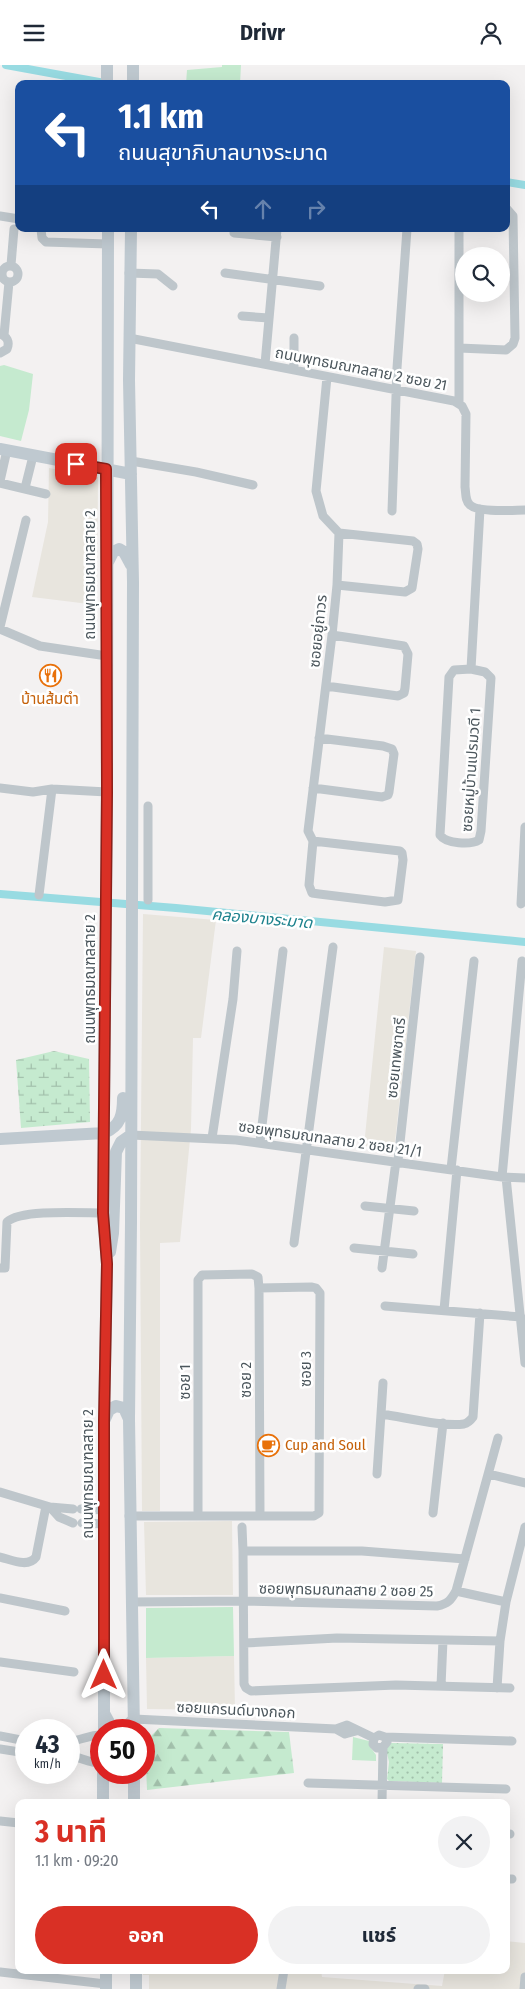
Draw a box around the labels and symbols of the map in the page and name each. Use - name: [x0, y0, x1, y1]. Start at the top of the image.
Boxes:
- street label: ถนนพุทธมณฑลสาย 2 ซอย 21: [274, 343, 448, 395]
- pin: [55, 443, 97, 485]
- street label: ถนนพุทธมณฑลสาย 2: [81, 510, 99, 640]
- street label: ซอยอยู่ถาวร: [305, 594, 331, 668]
- restaurant icon: บ้านส้มตำ: [38, 664, 62, 688]
- place label: บ้านส้มตำ: [21, 690, 79, 708]
- street label: ซอยหมู่บ้านเปรมวดี 1: [458, 707, 484, 833]
- water label: คลองบางระมาด: [211, 905, 314, 932]
- street label: ถนนพุทธมณฑลสาย 2: [81, 914, 99, 1044]
- street label: ซอยเทพชาตรี: [383, 1017, 409, 1099]
- street label: ซอยพุทธมณฑลสาย 2 ซอย 21/1: [237, 1117, 423, 1161]
- street label: ซอย 3: [297, 1351, 315, 1387]
- street label: ซอย 2: [237, 1362, 255, 1398]
- street label: ซอย 1: [176, 1364, 194, 1400]
- street label: ถนนพุทธมณฑลสาย 2: [79, 1409, 97, 1539]
- cafe icon: Cup and Soul: [257, 1433, 281, 1457]
- place label: Cup and Soul: [285, 1436, 366, 1454]
- street label: ซอยพุทธมณฑลสาย 2 ซอย 25: [259, 1579, 434, 1601]
- position arrow: [77, 1648, 129, 1700]
- street label: ซอยแกรนด์บางกอก: [176, 1698, 296, 1722]
- speed limit sign: 50: [90, 1719, 155, 1784]

